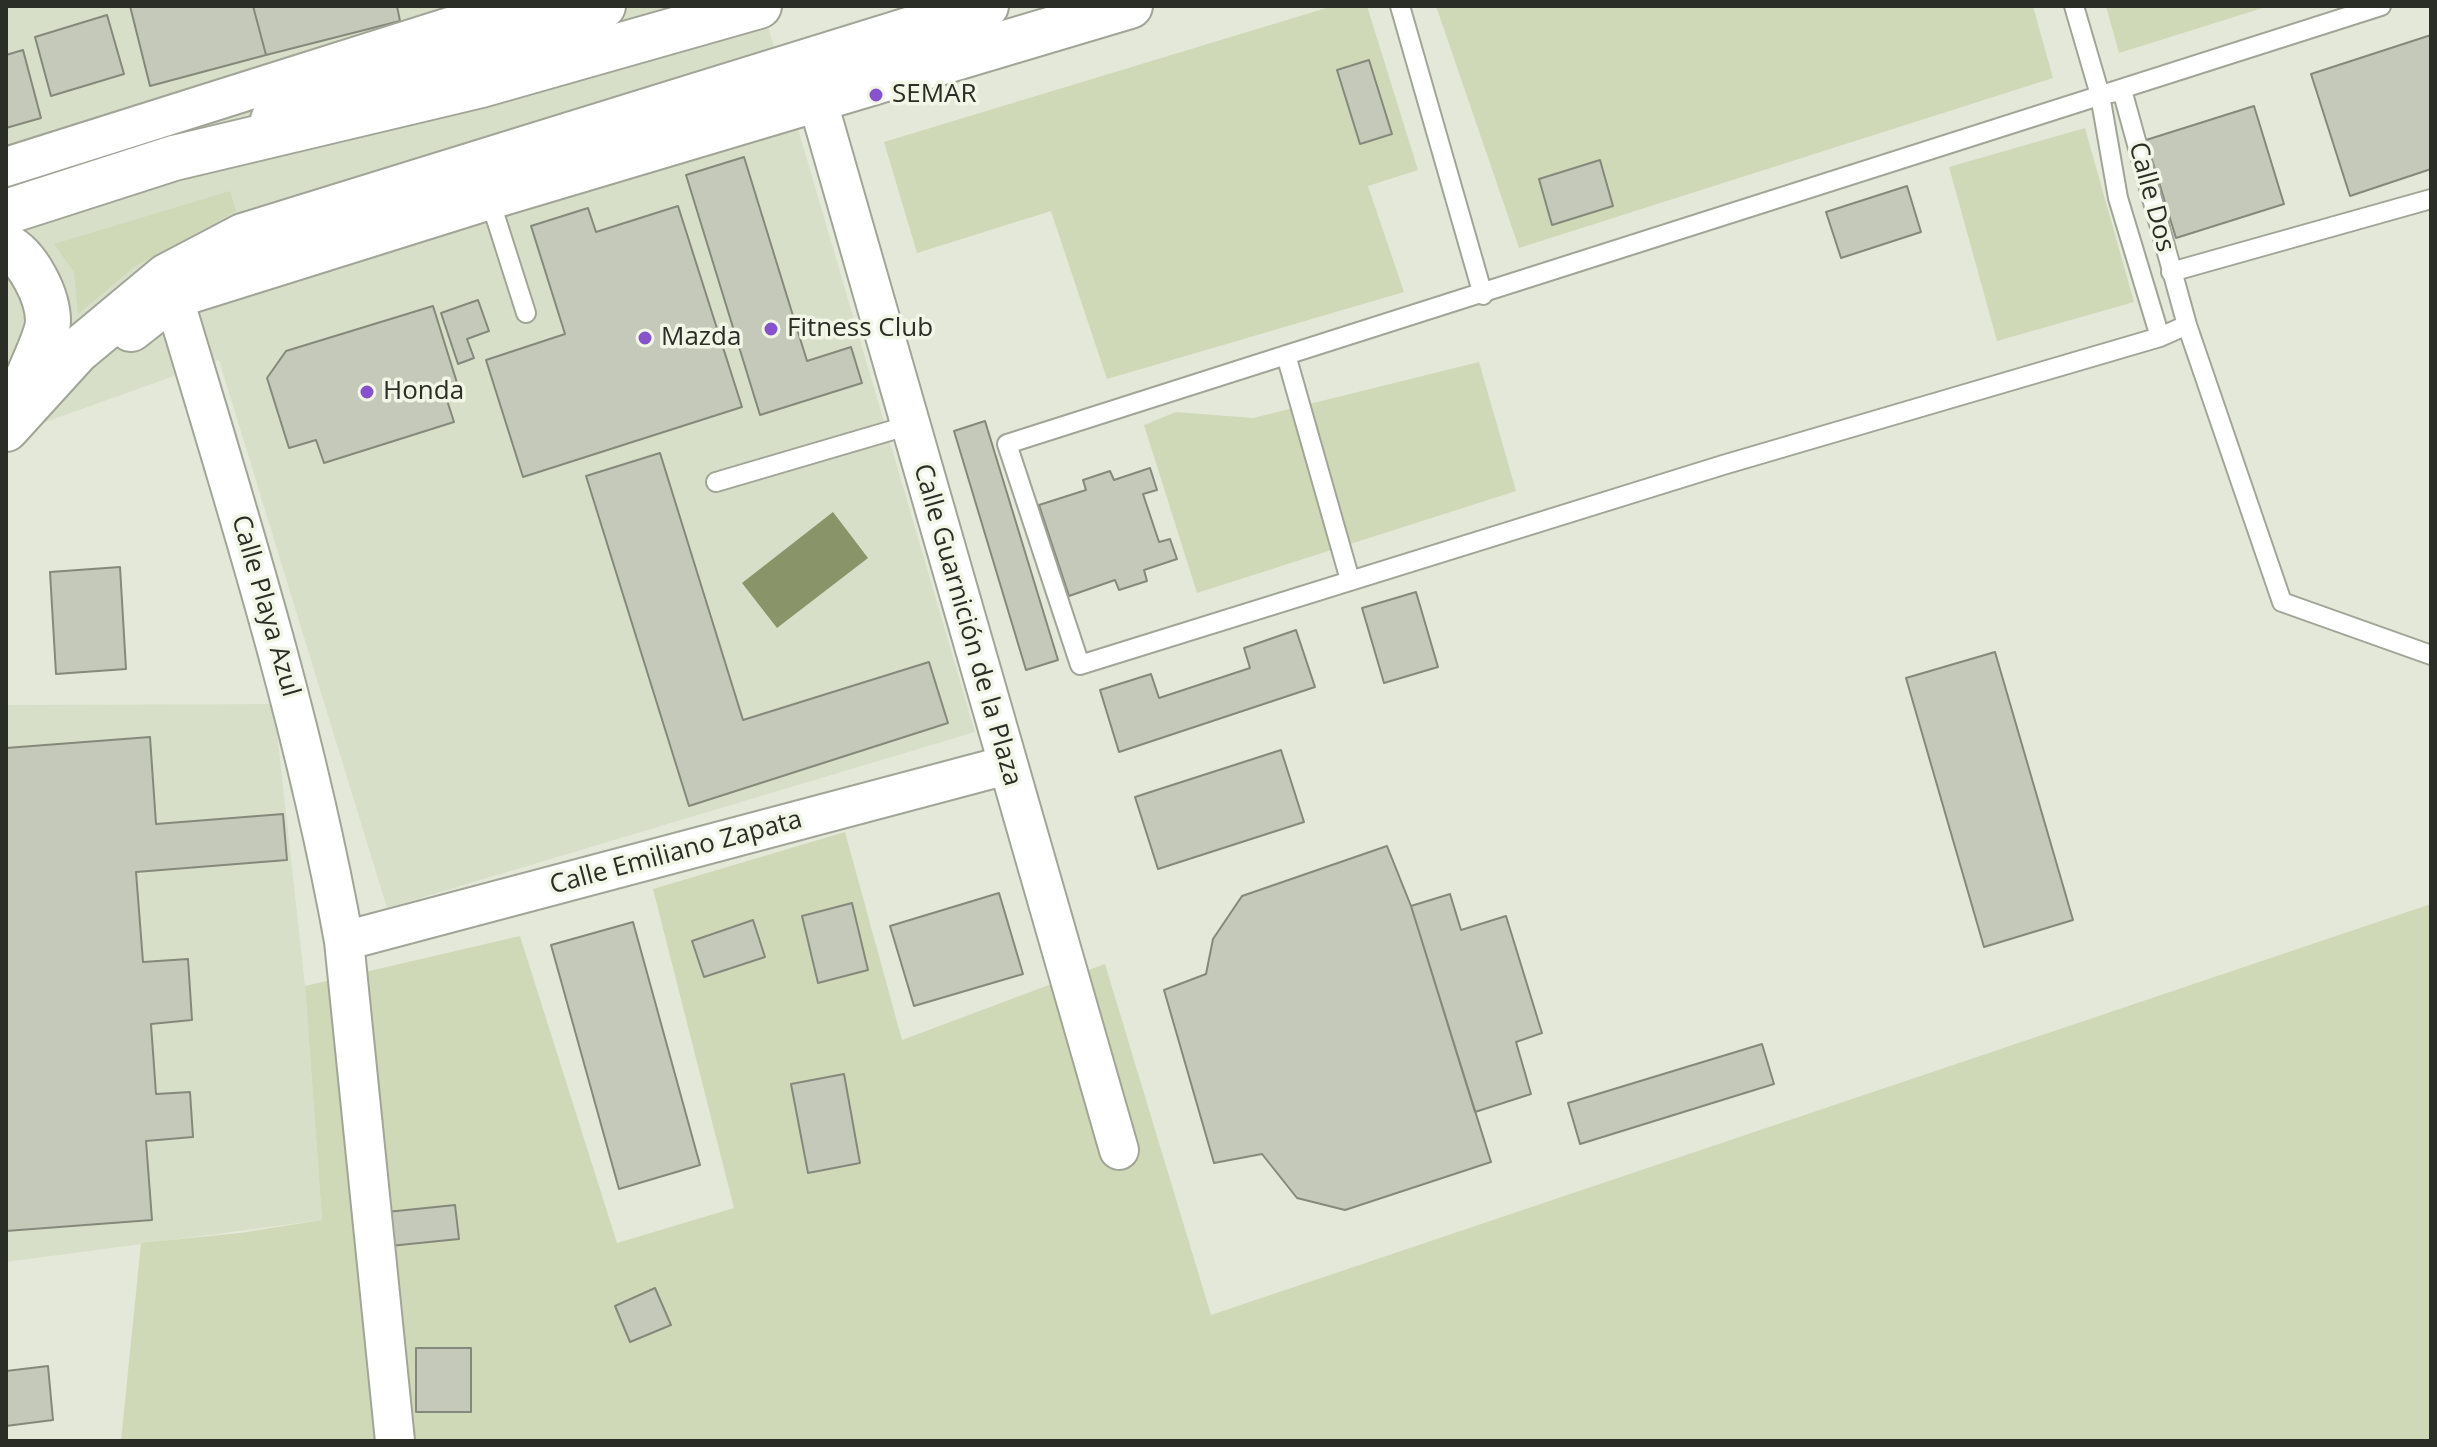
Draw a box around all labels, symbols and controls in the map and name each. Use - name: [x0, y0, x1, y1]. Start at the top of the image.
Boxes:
- place label: SEMAR: [892, 79, 977, 111]
- marker: SEMAR: [867, 86, 885, 104]
- street label: Calle Dos: [2121, 139, 2181, 255]
- place label: Fitness Club: [787, 313, 933, 345]
- marker: Fitness Club: [762, 320, 780, 338]
- place label: Mazda: [661, 322, 741, 354]
- marker: Mazda: [636, 329, 654, 347]
- place label: Honda: [383, 376, 464, 408]
- marker: Honda: [358, 383, 376, 401]
- street label: Calle Guarnición de la Plaza: [906, 460, 1028, 790]
- street label: Calle Playa Azul: [224, 512, 306, 700]
- street label: Calle Emiliano Zapata: [547, 804, 805, 902]

